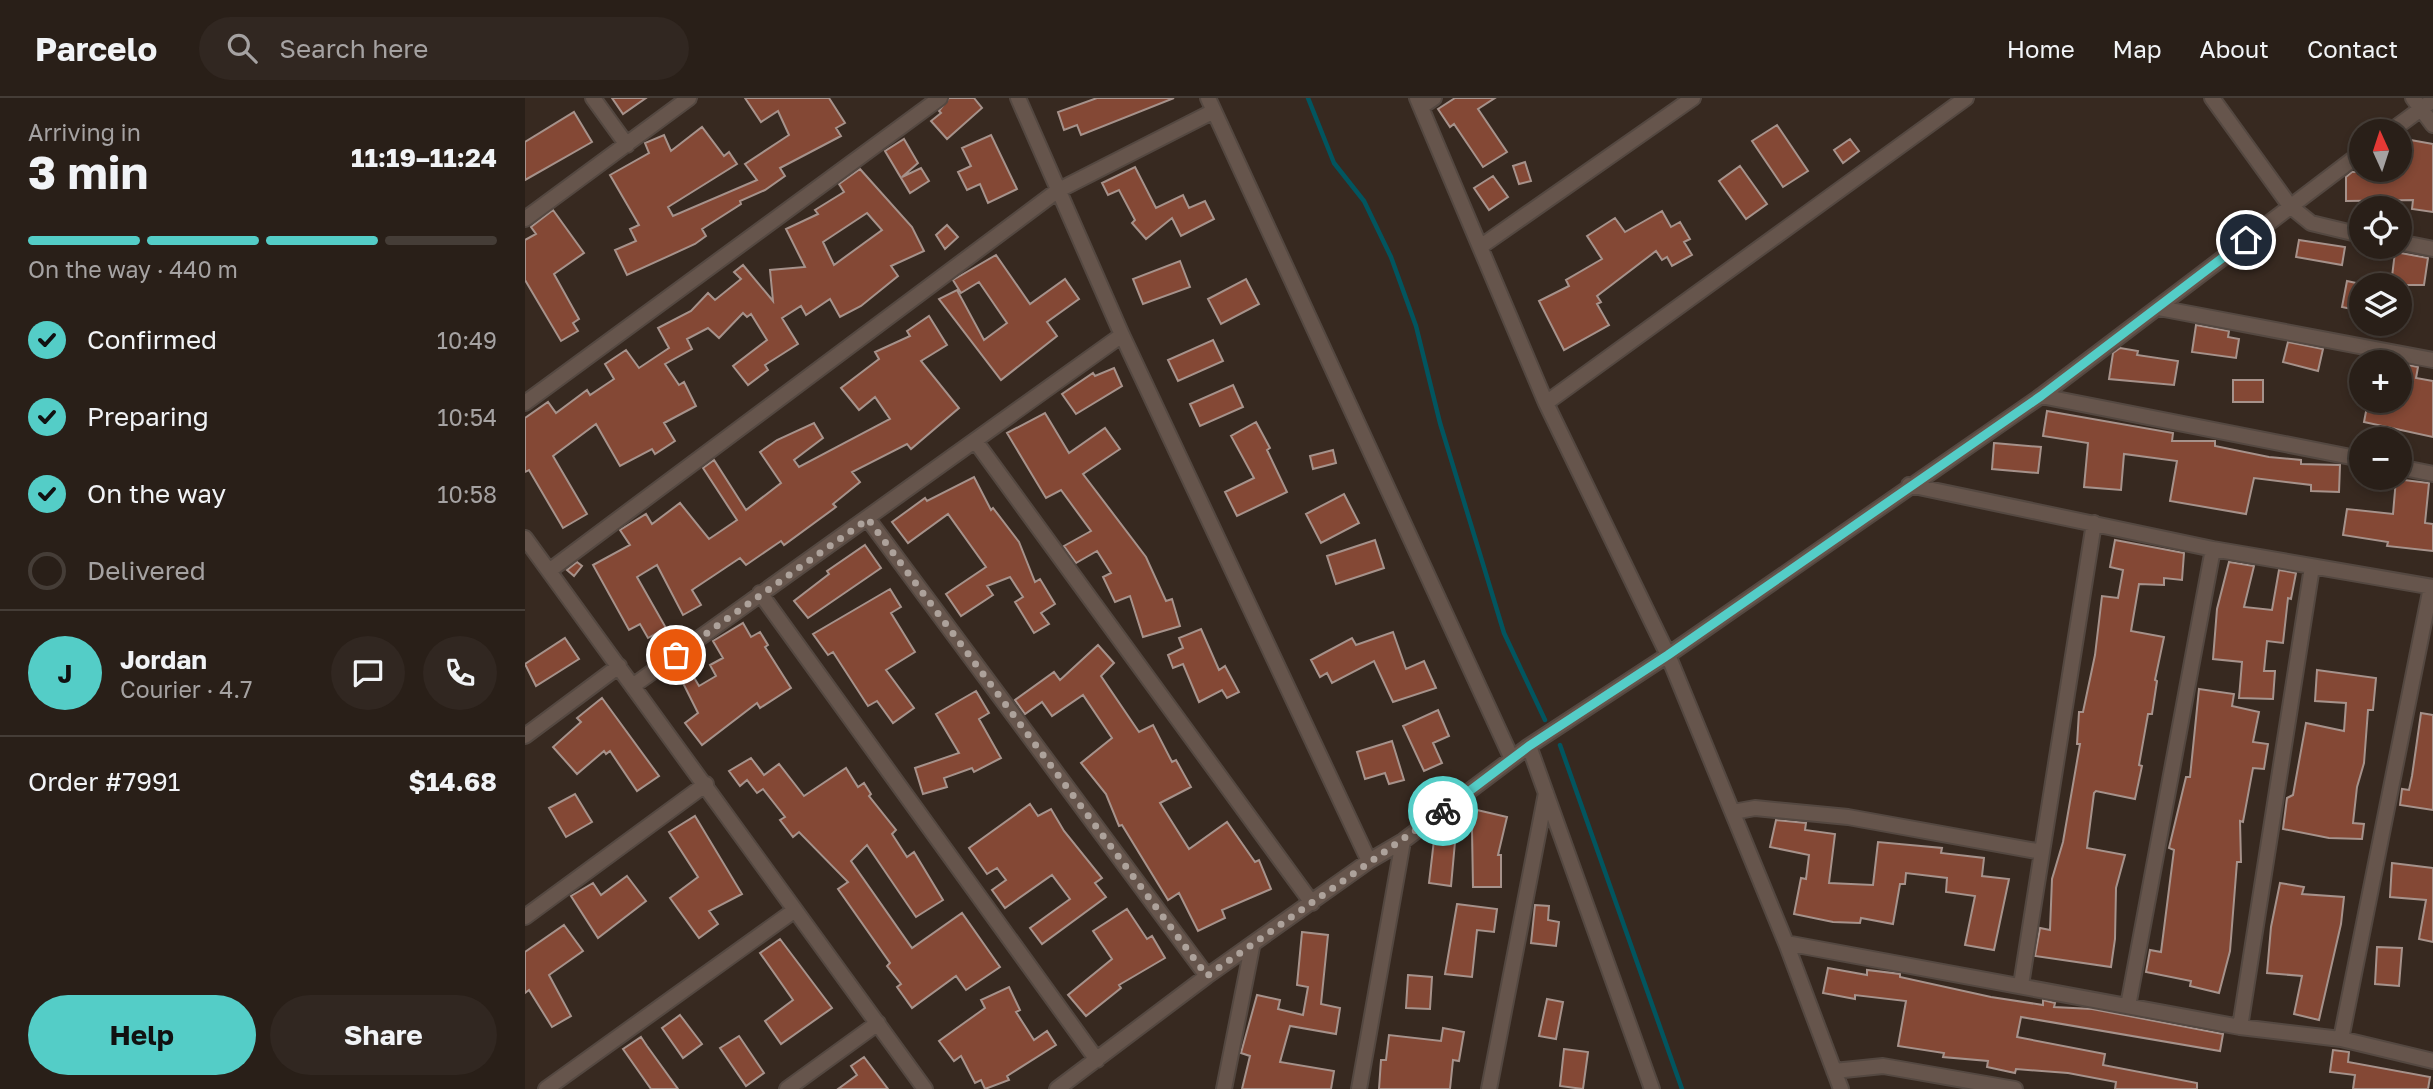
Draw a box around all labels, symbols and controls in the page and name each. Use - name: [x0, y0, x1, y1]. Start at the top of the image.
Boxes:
- search box: [199, 17, 689, 80]
- text: Parcelo: [35, 29, 157, 68]
- icon: search: [223, 29, 261, 67]
- text: Search here: [279, 33, 428, 64]
- text: Home: [2007, 34, 2075, 63]
- text: Map: [2113, 34, 2162, 63]
- text: About: [2200, 34, 2269, 63]
- text: Contact: [2307, 34, 2398, 63]
- text: Arriving in: [28, 118, 141, 146]
- north arrow: [2349, 119, 2411, 182]
- map controls: [2349, 119, 2412, 490]
- text: 11:19–11:24: [351, 142, 497, 173]
- text: 3 min: [28, 144, 148, 199]
- button: locate: [2349, 196, 2412, 259]
- pin: [2216, 210, 2276, 270]
- icon: home: [2227, 221, 2265, 259]
- text: On the way · 440 m: [28, 255, 238, 283]
- button: layers: [2349, 273, 2412, 336]
- icon: check: [28, 321, 66, 359]
- text: Confirmed: [87, 324, 217, 355]
- text: 10:49: [437, 326, 497, 354]
- button: +: [2349, 350, 2412, 413]
- icon: check: [28, 398, 66, 436]
- text: Preparing: [87, 401, 209, 432]
- text: 10:54: [437, 403, 497, 431]
- button: −: [2349, 427, 2412, 490]
- icon: check: [28, 475, 66, 513]
- text: On the way: [87, 478, 226, 509]
- text: 10:58: [437, 480, 497, 508]
- text: Delivered: [87, 555, 206, 586]
- pin: [646, 625, 706, 685]
- button: chat: [331, 636, 405, 710]
- button: phone: [423, 636, 497, 710]
- icon: bag: [657, 636, 695, 674]
- text: Jordan: [120, 644, 207, 675]
- text: J: [58, 658, 72, 689]
- text: Courier · 4.7: [120, 675, 252, 703]
- text: Order #7991: [28, 766, 180, 797]
- text: $14.68: [408, 766, 497, 797]
- courier: [1408, 776, 1478, 846]
- icon: bike: [1424, 792, 1462, 830]
- button: Help: [28, 995, 256, 1075]
- button: Share: [270, 995, 497, 1075]

